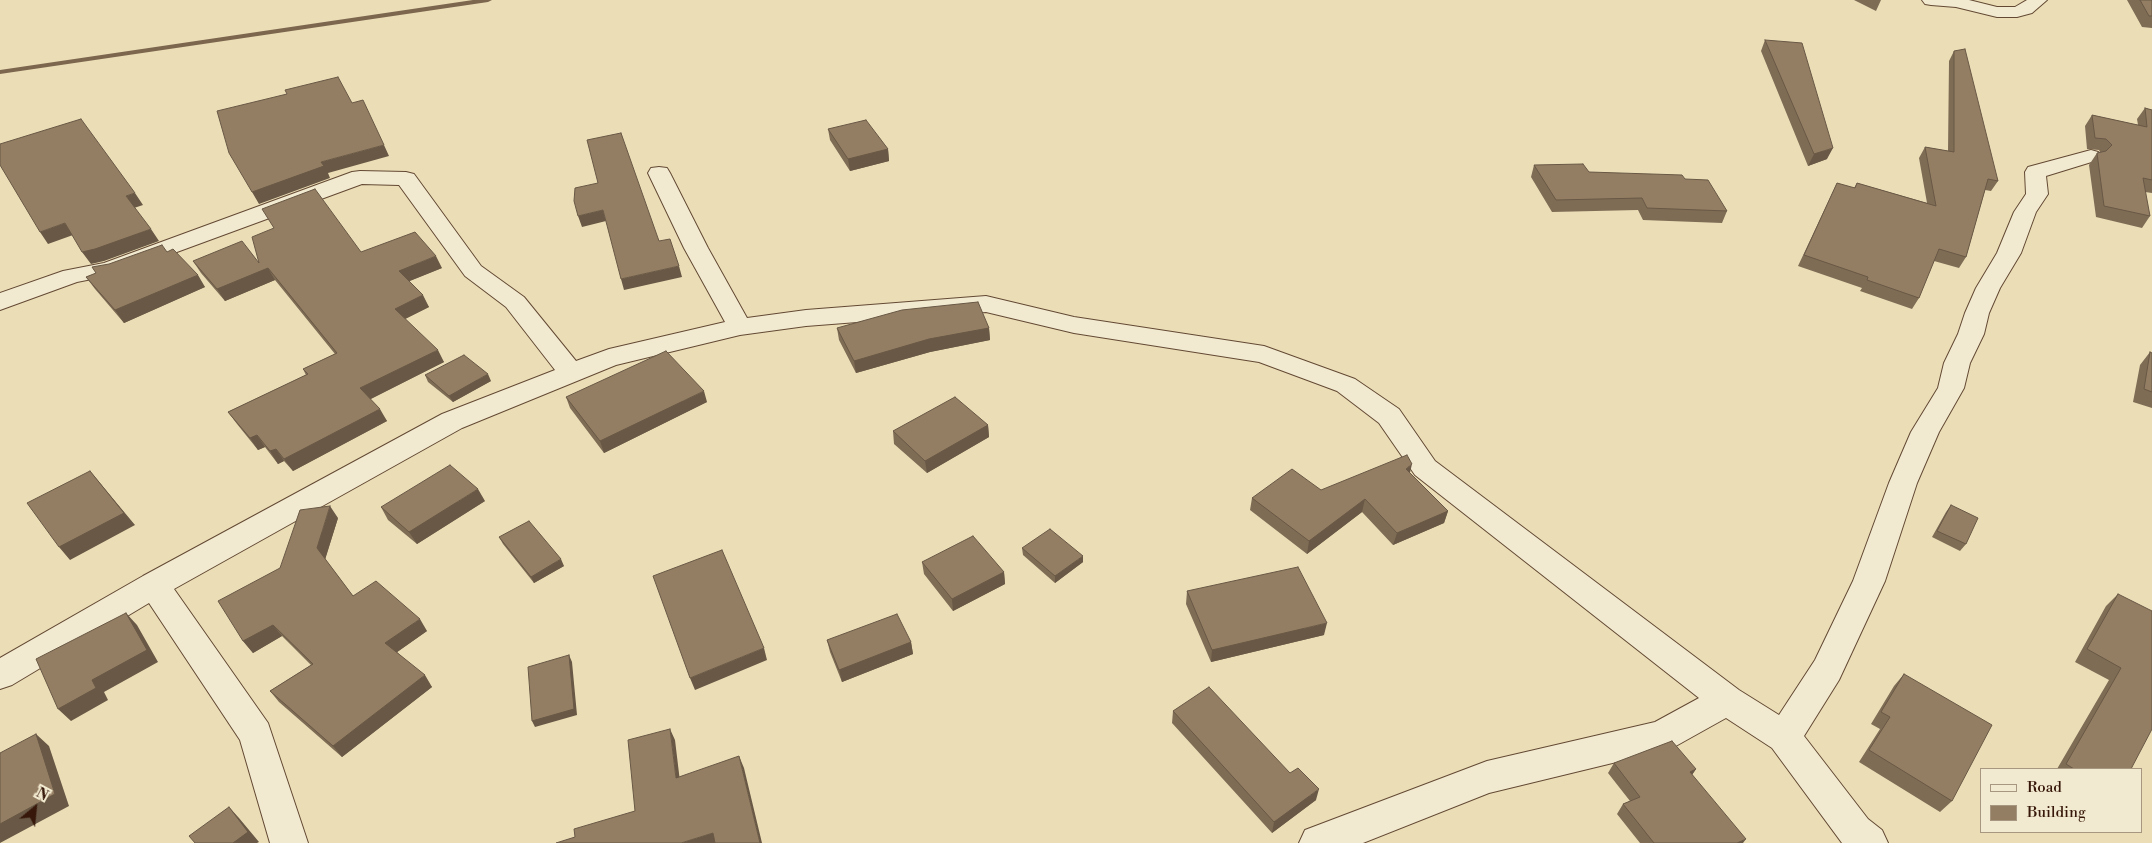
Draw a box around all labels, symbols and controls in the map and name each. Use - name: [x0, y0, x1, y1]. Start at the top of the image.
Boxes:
- legend: [1980, 768, 2142, 833]
- text: Road: [2027, 778, 2062, 797]
- north arrow: [10, 783, 60, 833]
- text: N: [33, 784, 51, 805]
- text: Building: [2027, 803, 2086, 822]

